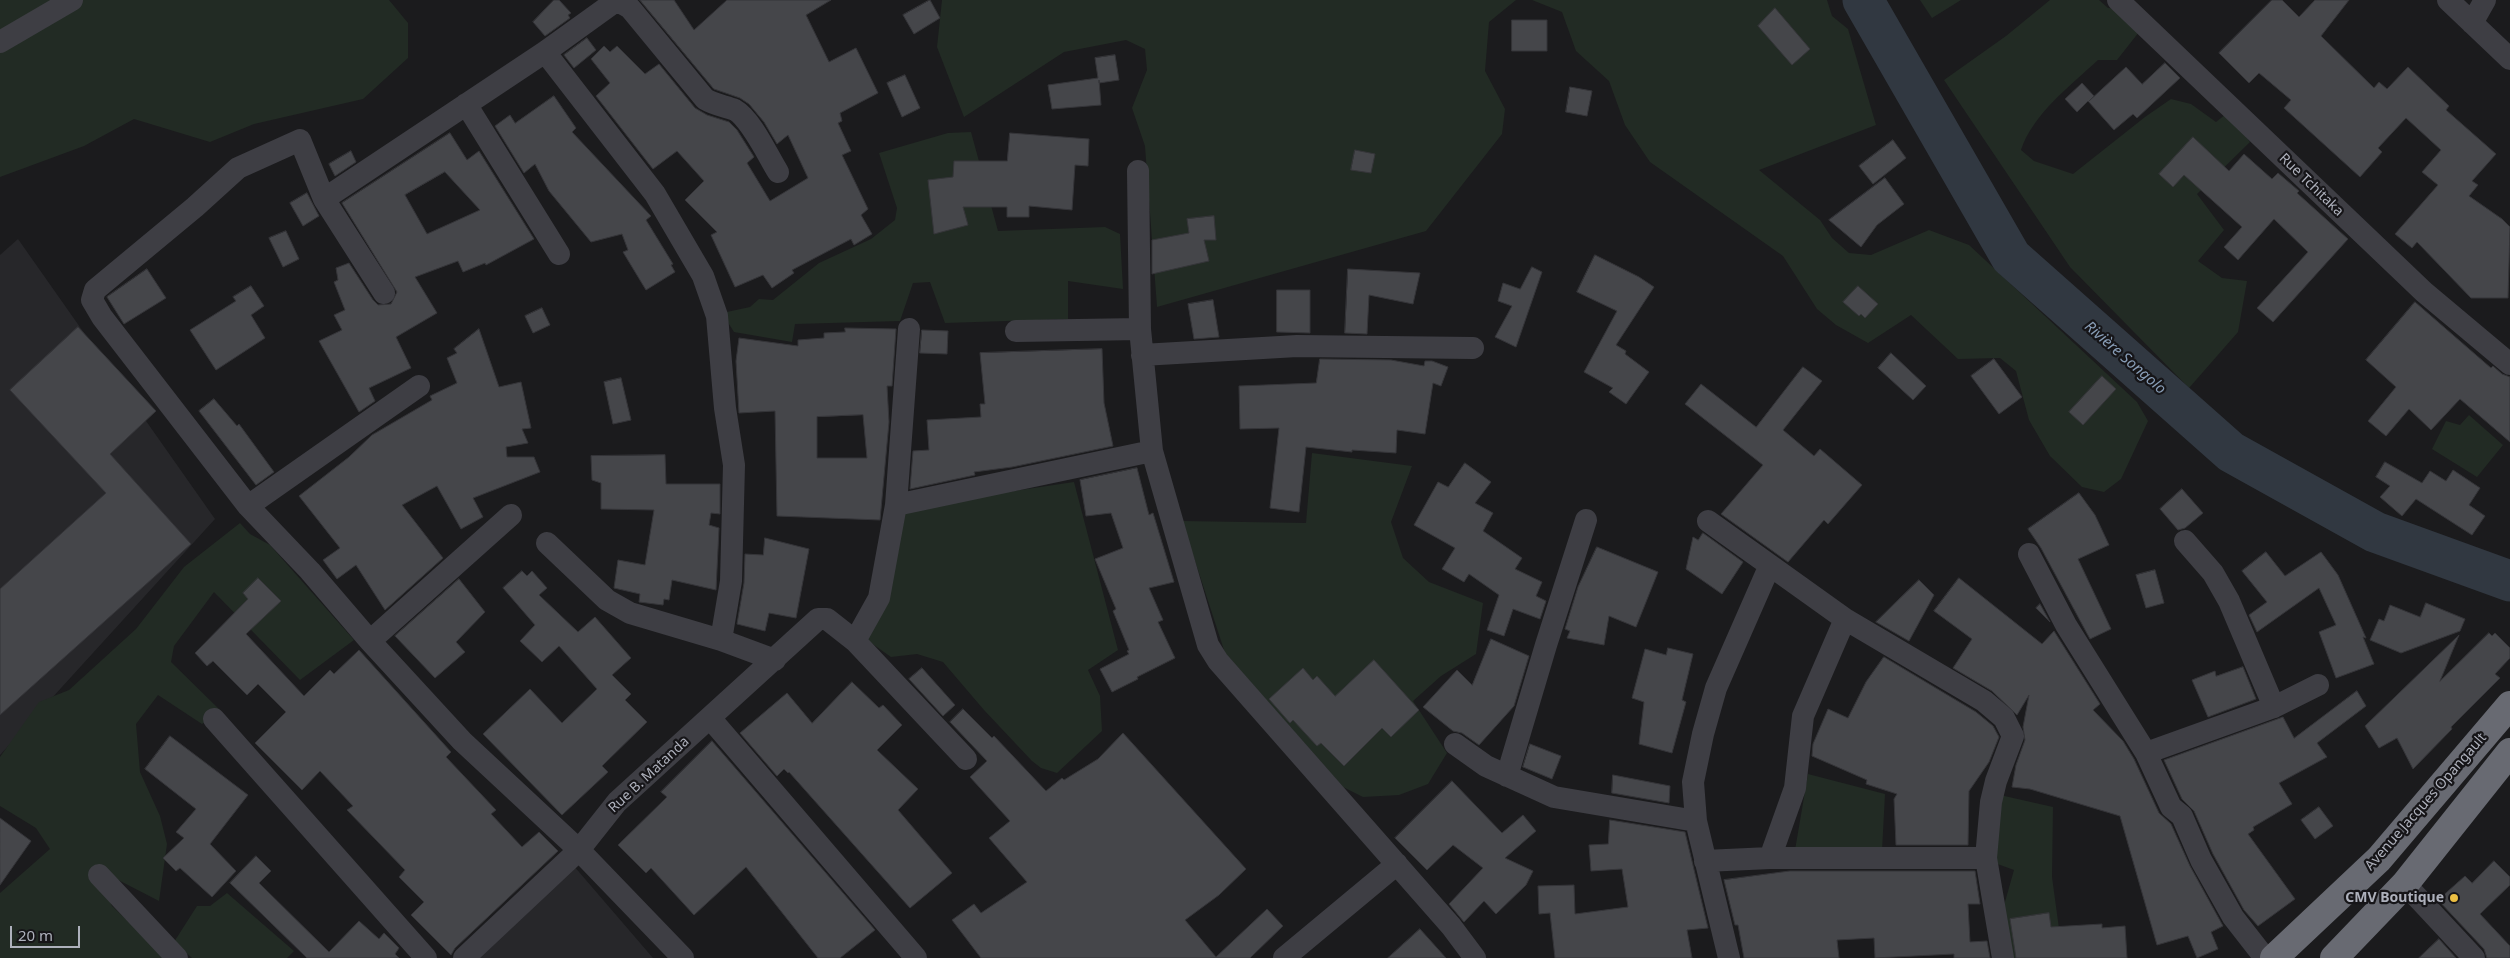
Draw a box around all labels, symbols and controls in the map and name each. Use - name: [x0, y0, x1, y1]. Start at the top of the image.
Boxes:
- street label: Rue Tchitaka: [2275, 150, 2347, 220]
- water label: Rivière Songolo: [2081, 318, 2169, 398]
- street label: Avenue Jacques Opangault: [2362, 730, 2490, 874]
- street label: Rue B. Matanda: [605, 733, 693, 817]
- place label: CMV Boutique: [2345, 890, 2444, 906]
- marker: CMV Boutique: [2448, 892, 2460, 904]
- scale bar: [12, 916, 82, 948]
- text: 20 m: [18, 925, 53, 945]

